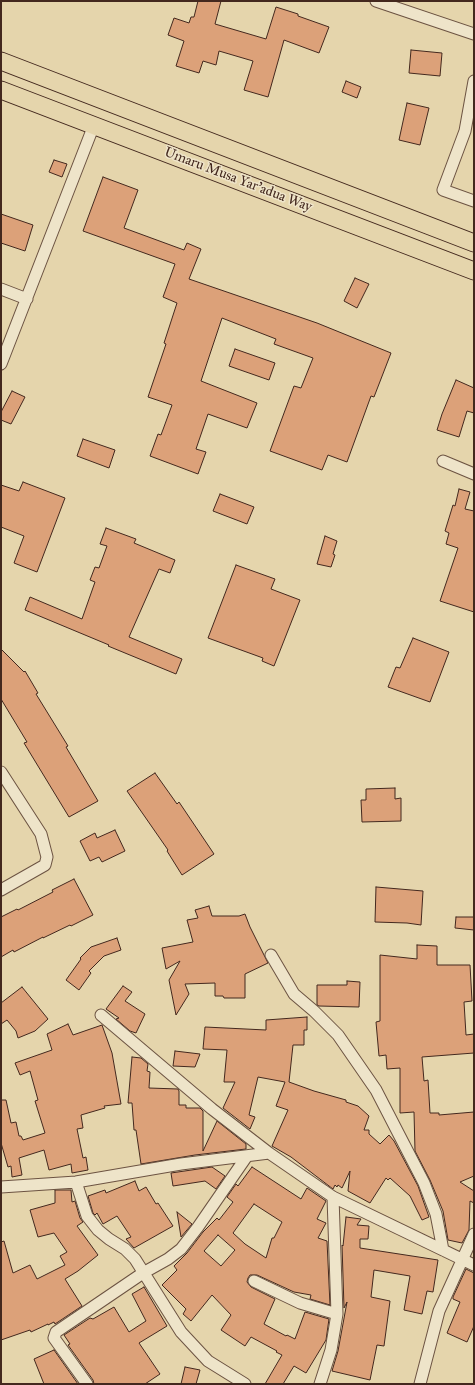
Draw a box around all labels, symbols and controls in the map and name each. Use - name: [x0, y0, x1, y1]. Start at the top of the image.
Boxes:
- street label: Umaru Musa Yar'adua Way: [162, 144, 314, 216]

